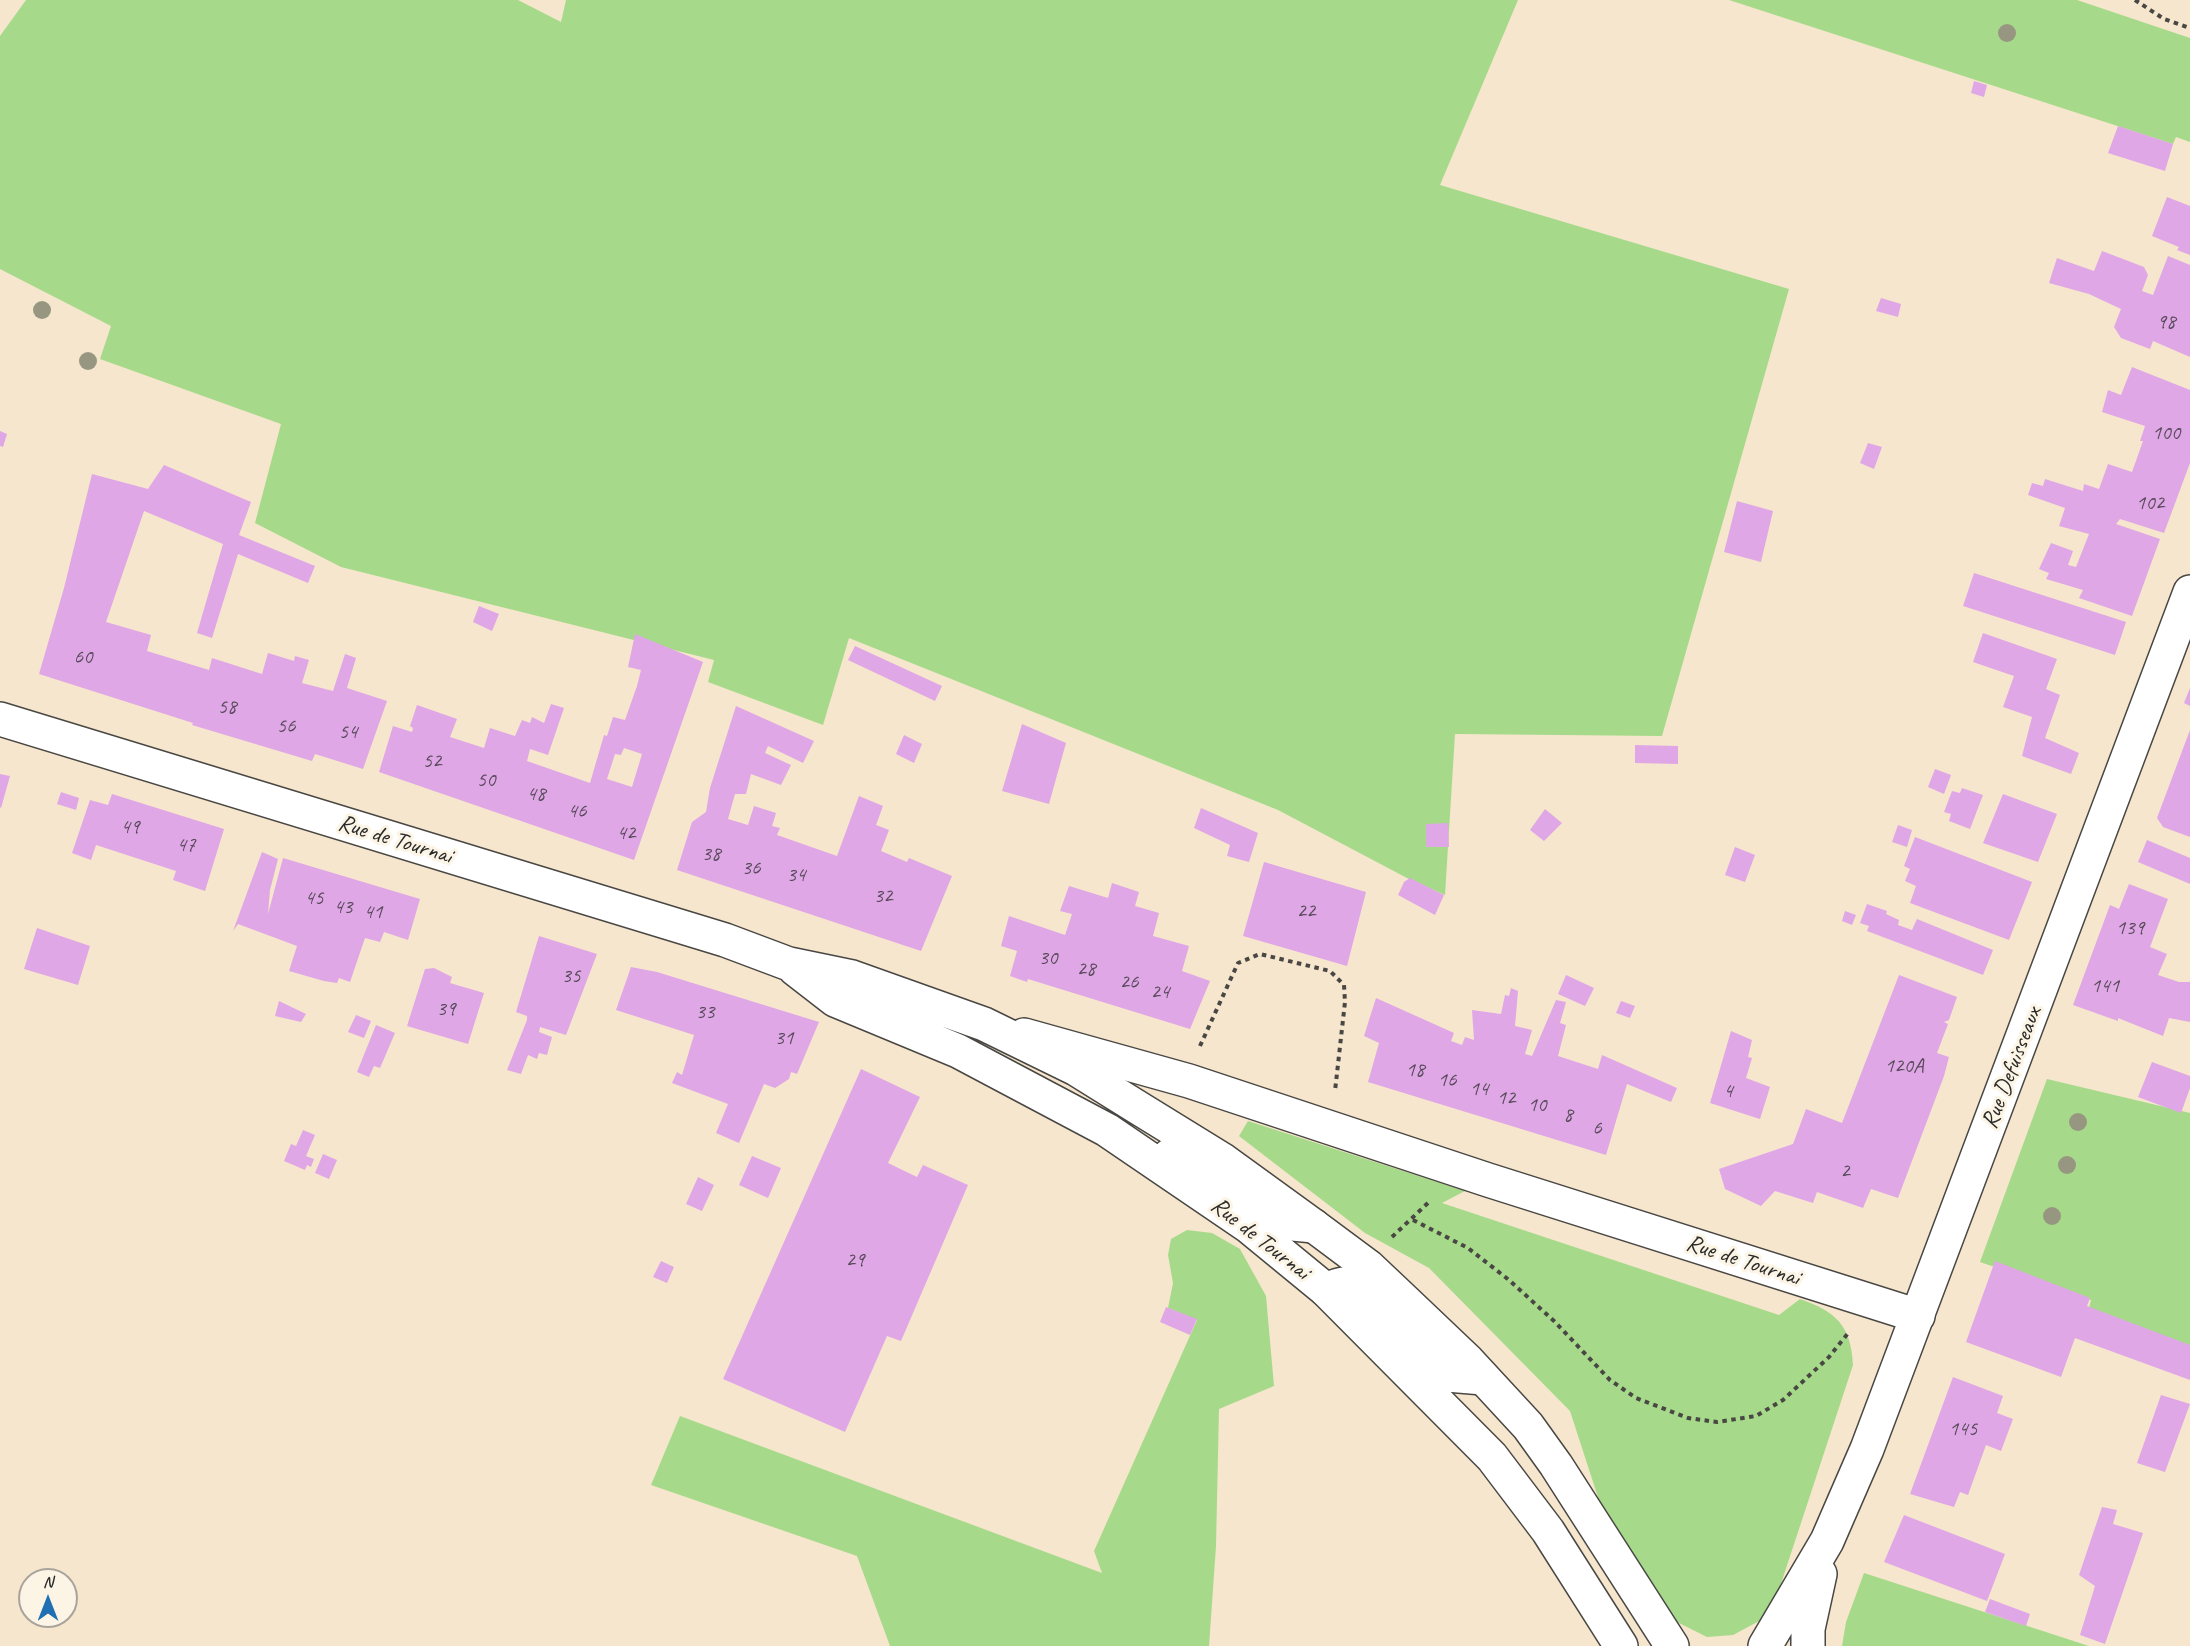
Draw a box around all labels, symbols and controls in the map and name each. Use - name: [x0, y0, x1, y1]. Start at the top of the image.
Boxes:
- house number: 98: [2157, 309, 2175, 335]
- house number: 100: [2152, 420, 2180, 446]
- house number: 102: [2136, 490, 2164, 516]
- house number: 60: [74, 644, 92, 670]
- house number: 58: [218, 694, 236, 720]
- house number: 56: [277, 713, 295, 739]
- house number: 54: [339, 719, 357, 745]
- house number: 52: [423, 748, 441, 774]
- house number: 50: [477, 767, 495, 793]
- house number: 48: [527, 781, 545, 807]
- house number: 46: [568, 798, 586, 824]
- street label: Rue de Tournai: [335, 809, 455, 871]
- house number: 49: [121, 814, 139, 840]
- house number: 42: [617, 820, 635, 846]
- house number: 47: [177, 832, 195, 858]
- house number: 38: [702, 841, 720, 867]
- house number: 36: [742, 855, 760, 881]
- house number: 34: [787, 862, 805, 888]
- house number: 32: [874, 883, 892, 909]
- house number: 45: [305, 885, 323, 911]
- house number: 43: [334, 894, 352, 920]
- house number: 22: [1297, 898, 1315, 924]
- house number: 41: [364, 899, 382, 925]
- house number: 139: [2116, 915, 2144, 941]
- house number: 30: [1039, 945, 1057, 971]
- house number: 28: [1077, 956, 1095, 982]
- house number: 35: [562, 963, 580, 989]
- house number: 26: [1120, 969, 1138, 995]
- house number: 141: [2091, 973, 2119, 999]
- house number: 24: [1151, 979, 1169, 1005]
- house number: 39: [437, 996, 455, 1022]
- house number: 33: [696, 999, 714, 1025]
- street label: Rue Defuisseaux: [1976, 1003, 2048, 1133]
- house number: 31: [775, 1025, 793, 1051]
- house number: 120A: [1885, 1053, 1923, 1079]
- house number: 18: [1406, 1057, 1424, 1083]
- house number: 16: [1438, 1067, 1456, 1093]
- house number: 14: [1470, 1076, 1488, 1102]
- house number: 4: [1723, 1078, 1733, 1104]
- house number: 12: [1497, 1085, 1515, 1111]
- house number: 10: [1528, 1092, 1546, 1118]
- house number: 8: [1563, 1102, 1573, 1128]
- house number: 6: [1592, 1115, 1602, 1141]
- house number: 2: [1840, 1158, 1850, 1184]
- street label: Rue de Tournai: [1205, 1191, 1315, 1287]
- street label: Rue de Tournai: [1683, 1229, 1803, 1293]
- house number: 29: [846, 1247, 864, 1273]
- house number: 145: [1949, 1416, 1977, 1442]
- north arrow: [18, 1568, 78, 1628]
- text: N: [43, 1572, 53, 1592]

